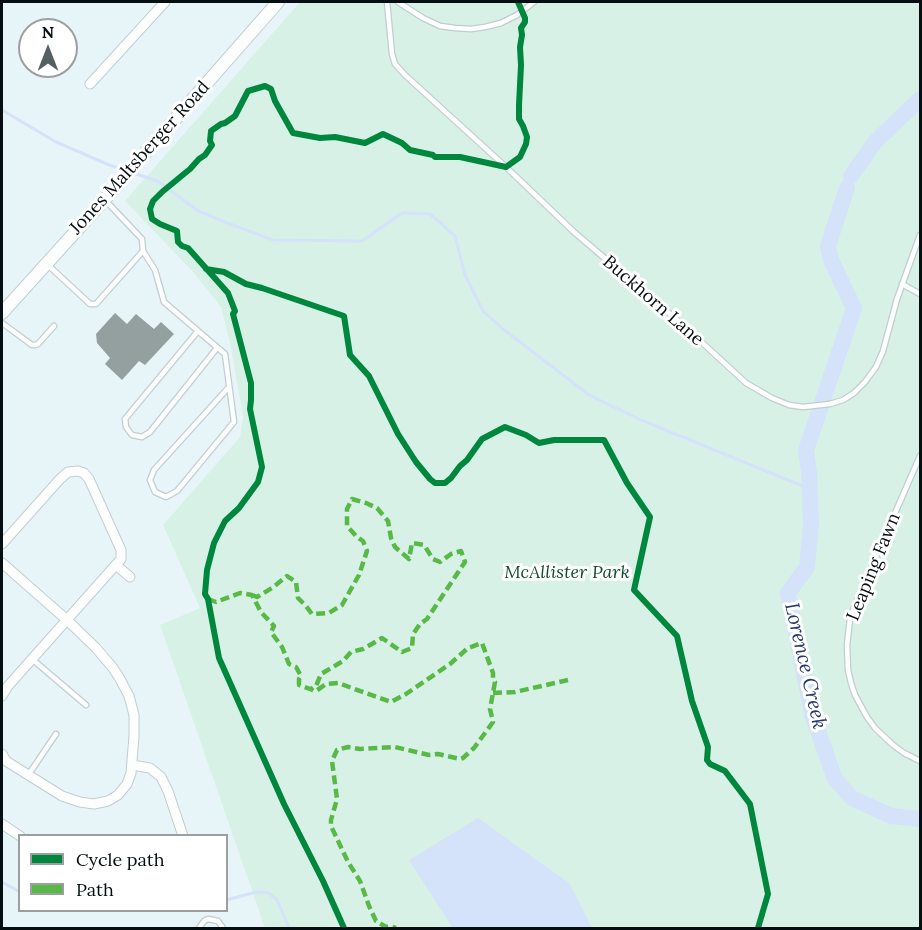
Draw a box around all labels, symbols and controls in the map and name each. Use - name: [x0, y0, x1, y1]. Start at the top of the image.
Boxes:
- north arrow: [18, 18, 78, 78]
- text: N: [42, 22, 54, 42]
- street label: Jones Maltsberger Road: [65, 77, 215, 239]
- street label: Buckhorn Lane: [598, 251, 708, 351]
- street label: Leaping Fawn: [843, 510, 905, 624]
- park label: McAllister Park: [504, 562, 630, 584]
- water label: Lorence Creek: [779, 600, 831, 732]
- legend: [18, 834, 228, 912]
- text: Cycle path: [76, 848, 165, 871]
- text: Path: [76, 878, 114, 901]

